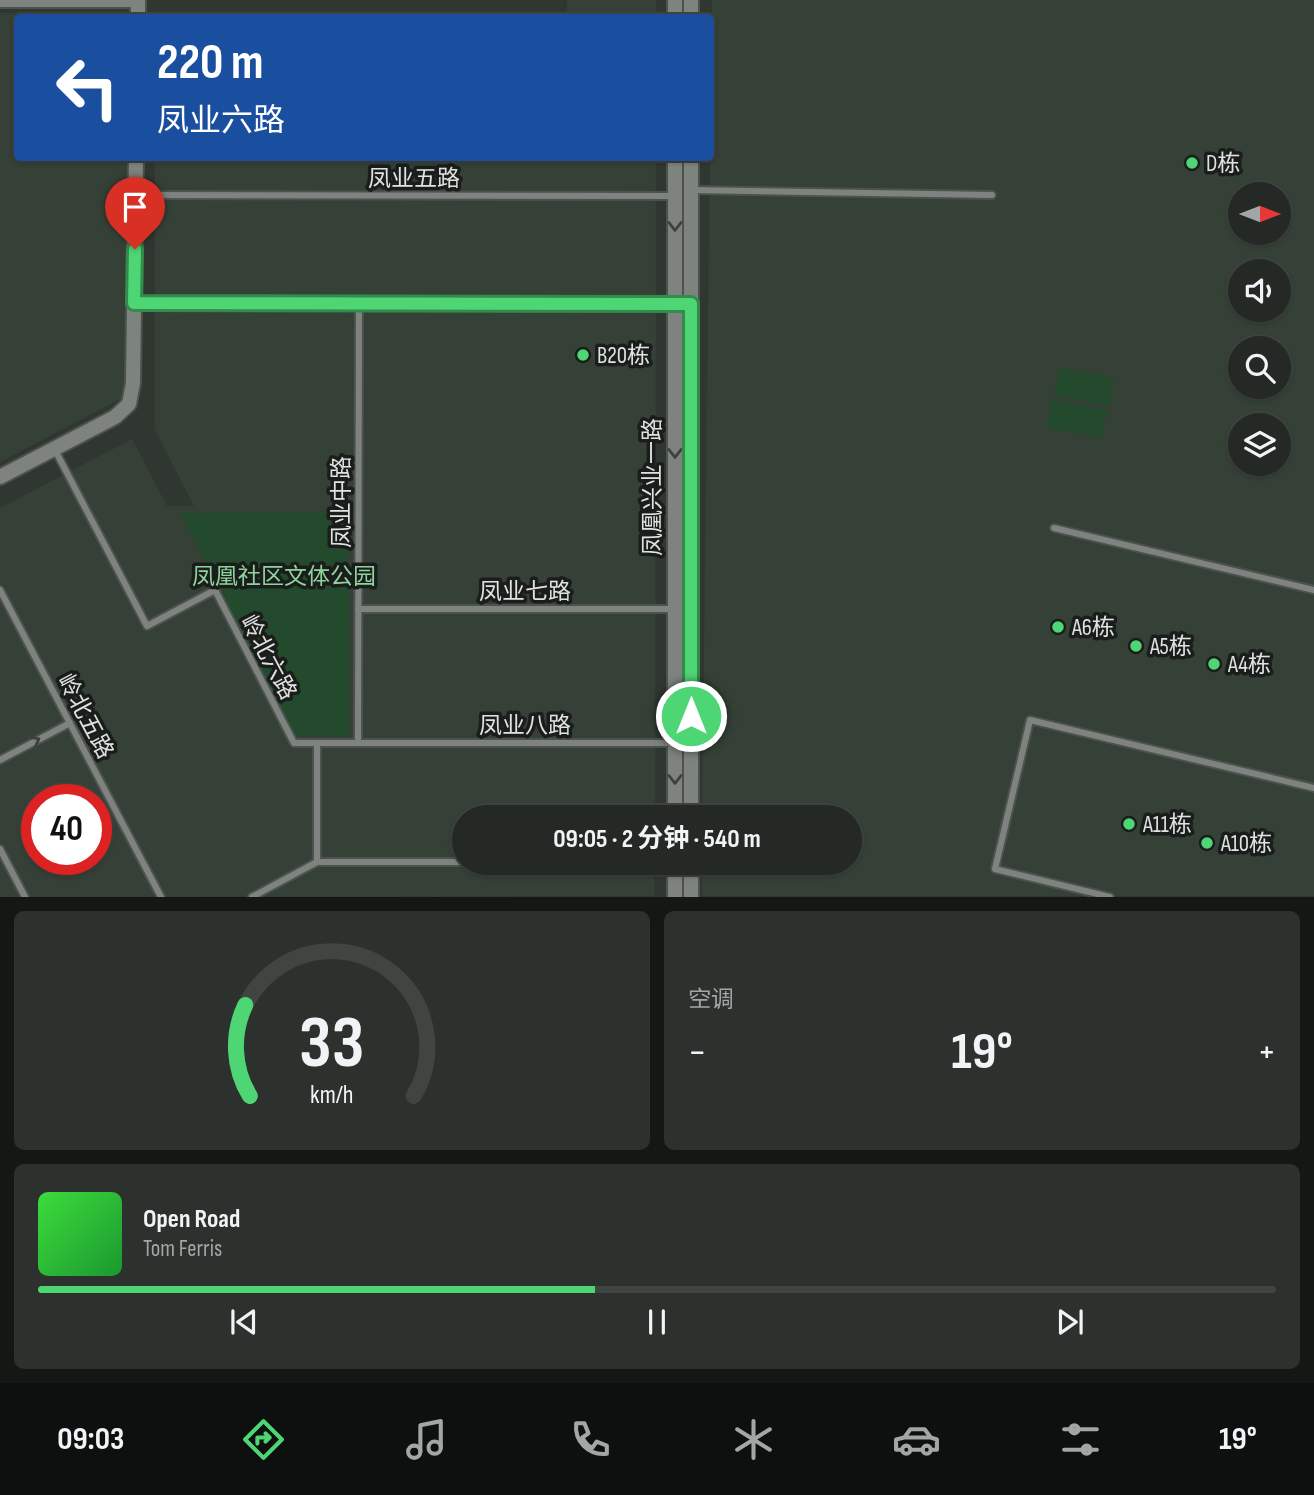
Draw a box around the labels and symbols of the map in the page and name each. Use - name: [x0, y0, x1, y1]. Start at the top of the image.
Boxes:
- place label: D栋: [1206, 150, 1240, 178]
- marker: D栋: [1184, 155, 1200, 171]
- street label: 凤业五路: [368, 165, 460, 193]
- pin: [105, 177, 165, 249]
- north arrow: [1228, 182, 1292, 245]
- one-way arrow: [667, 221, 683, 231]
- place label: B20栋: [597, 342, 650, 370]
- marker: B20栋: [575, 347, 591, 363]
- street label: 凤凰兴业一路: [639, 418, 667, 556]
- one-way arrow: [667, 448, 683, 459]
- street label: 凤业中路: [328, 456, 356, 548]
- park label: 凤凰社区文体公园: [192, 563, 376, 591]
- street label: 凤业七路: [479, 578, 571, 606]
- street label: 岭北六路: [234, 610, 302, 705]
- place label: A6栋: [1071, 614, 1115, 642]
- marker: A6栋: [1050, 619, 1066, 635]
- place label: A5栋: [1149, 633, 1192, 661]
- marker: A5栋: [1128, 638, 1144, 654]
- place label: A4栋: [1227, 651, 1271, 679]
- marker: A4栋: [1206, 656, 1222, 672]
- street label: 岭北五路: [51, 669, 119, 764]
- position arrow: [654, 679, 728, 753]
- street label: 凤业八路: [479, 712, 571, 740]
- one-way arrow: [28, 736, 40, 750]
- one-way arrow: [667, 774, 683, 784]
- speed limit sign: 40: [21, 784, 112, 875]
- place label: A11栋: [1142, 811, 1192, 839]
- marker: A11栋: [1121, 816, 1137, 832]
- place label: A10栋: [1220, 830, 1272, 858]
- marker: A10栋: [1199, 835, 1215, 851]

